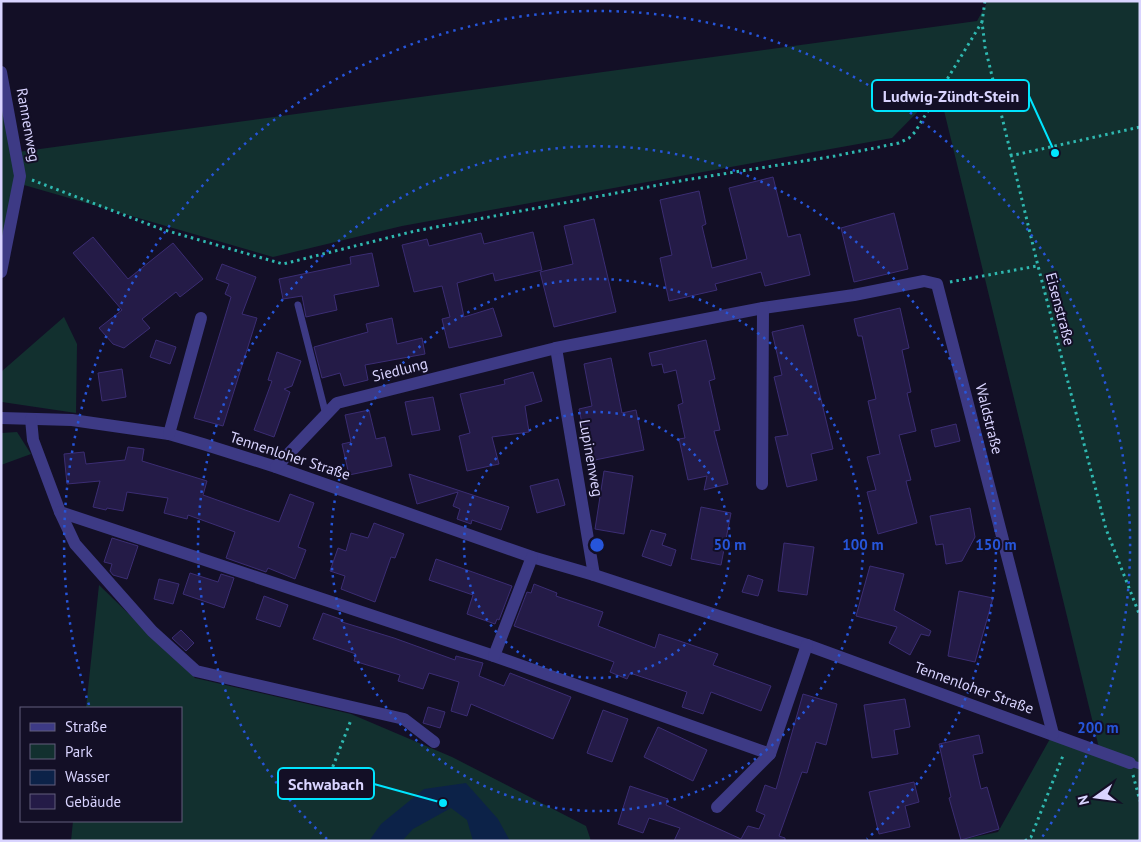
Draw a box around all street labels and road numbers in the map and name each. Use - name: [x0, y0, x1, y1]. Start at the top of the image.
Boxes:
- street label: Rannenweg: [13, 86, 44, 163]
- street label: Eisenstraße: [1042, 270, 1079, 347]
- street label: Siedlung: [370, 353, 430, 386]
- street label: Waldstraße: [972, 382, 1007, 456]
- street label: Lupinenweg: [575, 418, 608, 498]
- street label: Tennenloher Straße: [227, 427, 353, 484]
- street label: Tennenloher Straße: [912, 657, 1036, 718]

